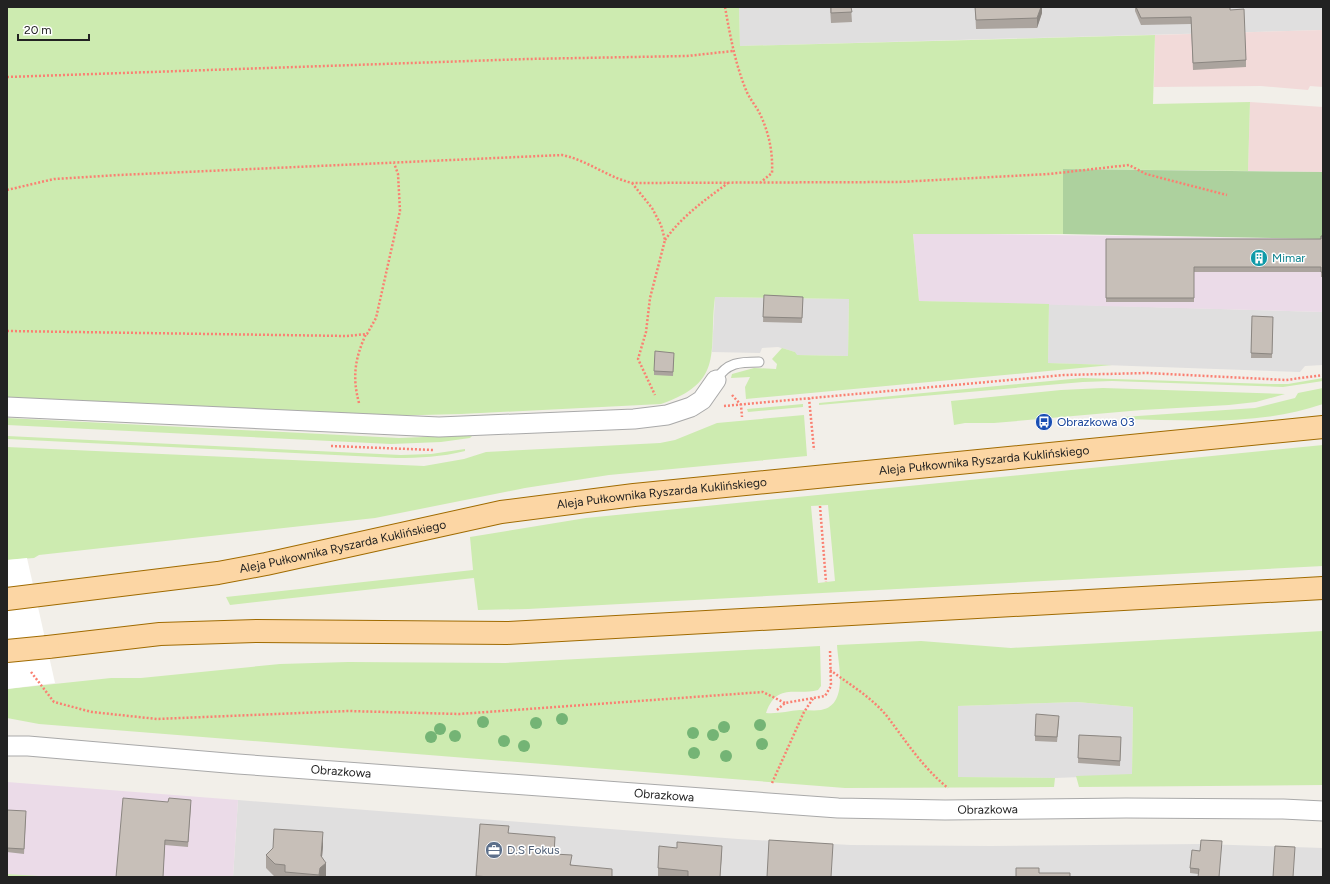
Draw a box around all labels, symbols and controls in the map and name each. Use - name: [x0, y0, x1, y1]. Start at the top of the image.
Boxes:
- scale bar: [18, 16, 89, 42]
- text: 20 m: [24, 23, 52, 37]
- building icon: Mimar: [1249, 248, 1269, 268]
- place label: Mimar: [1272, 251, 1305, 265]
- bus stop icon: Obrazkowa 03: [1034, 412, 1054, 432]
- place label: Obrazkowa 03: [1057, 415, 1134, 429]
- street label: Aleja Pułkownika Ryszarda Kuklińskiego: [878, 443, 1090, 478]
- street label: Aleja Pułkownika Ryszarda Kuklińskiego: [556, 475, 767, 512]
- street label: Aleja Pułkownika Ryszarda Kuklińskiego: [238, 517, 447, 576]
- street label: Obrazkowa: [310, 762, 372, 781]
- street label: Obrazkowa: [633, 786, 695, 804]
- street label: Obrazkowa: [957, 802, 1018, 817]
- office icon: D.S Fokus: [484, 840, 504, 860]
- place label: D.S Fokus: [507, 843, 560, 857]

